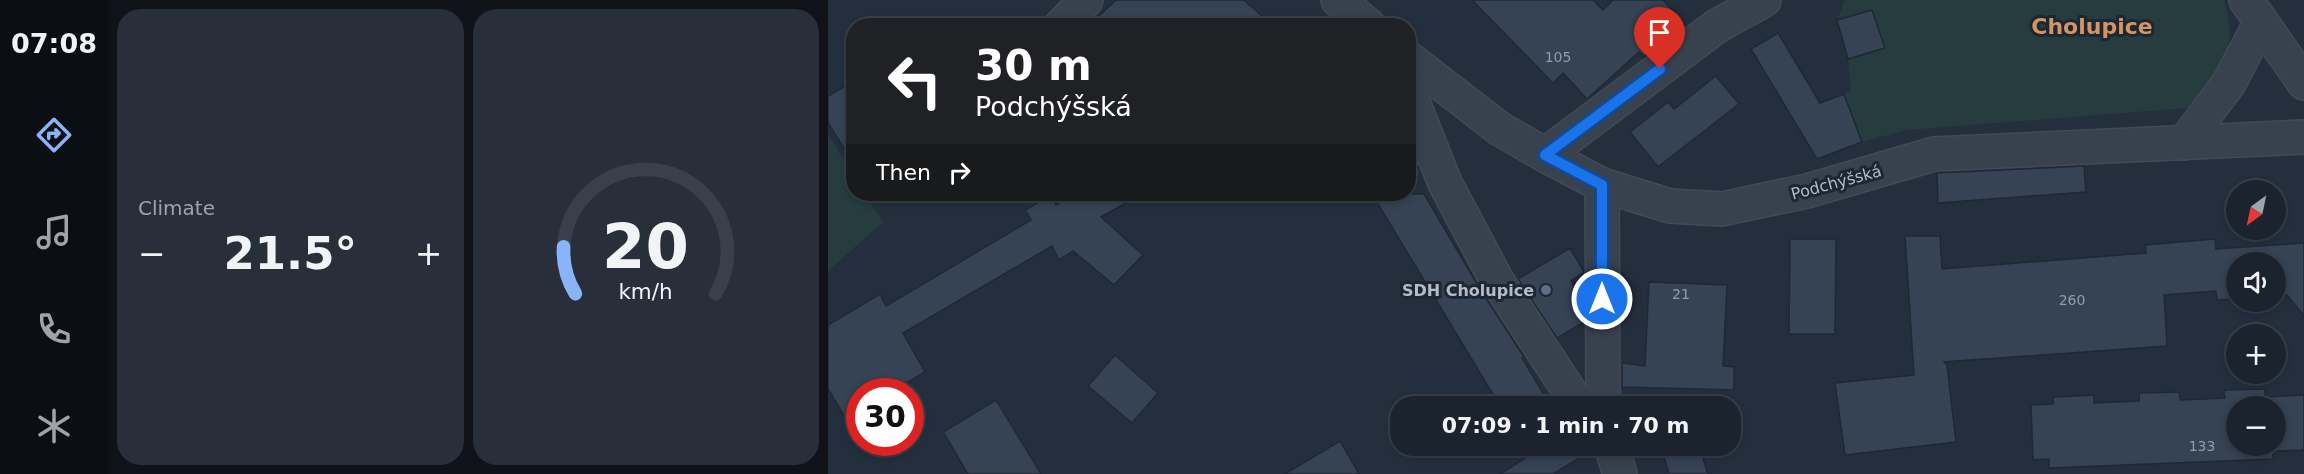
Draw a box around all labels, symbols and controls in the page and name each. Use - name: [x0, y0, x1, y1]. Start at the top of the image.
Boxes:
- pin: [1634, 7, 1685, 69]
- district label: Cholupice: [2031, 14, 2153, 39]
- icon: arrive: [1643, 16, 1676, 49]
- text: 07:08: [11, 28, 97, 59]
- text: 30 m: [975, 41, 1092, 90]
- icon: left: [876, 42, 954, 120]
- house number: 105: [1545, 49, 1571, 65]
- text: Podchýšská: [975, 91, 1132, 122]
- icon: directions: [33, 114, 75, 156]
- icon: right: [943, 156, 976, 189]
- text: Then: [876, 160, 931, 185]
- street label: Podchýšská: [1789, 161, 1883, 204]
- north arrow: [2226, 180, 2286, 240]
- map controls: [2226, 180, 2286, 456]
- text: Climate: [138, 196, 215, 220]
- text: 20: [602, 210, 689, 283]
- icon: music: [33, 211, 75, 253]
- text: 21.5°: [223, 227, 357, 280]
- text: −: [138, 234, 166, 273]
- text: +: [415, 234, 443, 273]
- button: sound: [2226, 252, 2286, 312]
- position arrow: [1570, 267, 1634, 331]
- text: km/h: [619, 279, 673, 304]
- place label: SDH Cholupice: [1402, 281, 1534, 300]
- marker: SDH Cholupice: [1539, 283, 1553, 297]
- house number: 21: [1672, 286, 1690, 302]
- house number: 260: [2059, 292, 2085, 308]
- icon: phone: [33, 308, 75, 350]
- button: +: [2226, 324, 2286, 384]
- speed limit sign: 30: [846, 378, 924, 456]
- button: −: [2226, 396, 2286, 456]
- icon: climate: [33, 405, 75, 447]
- text: 07:09 · 1 min · 70 m: [1442, 413, 1689, 438]
- house number: 133: [2189, 438, 2215, 454]

